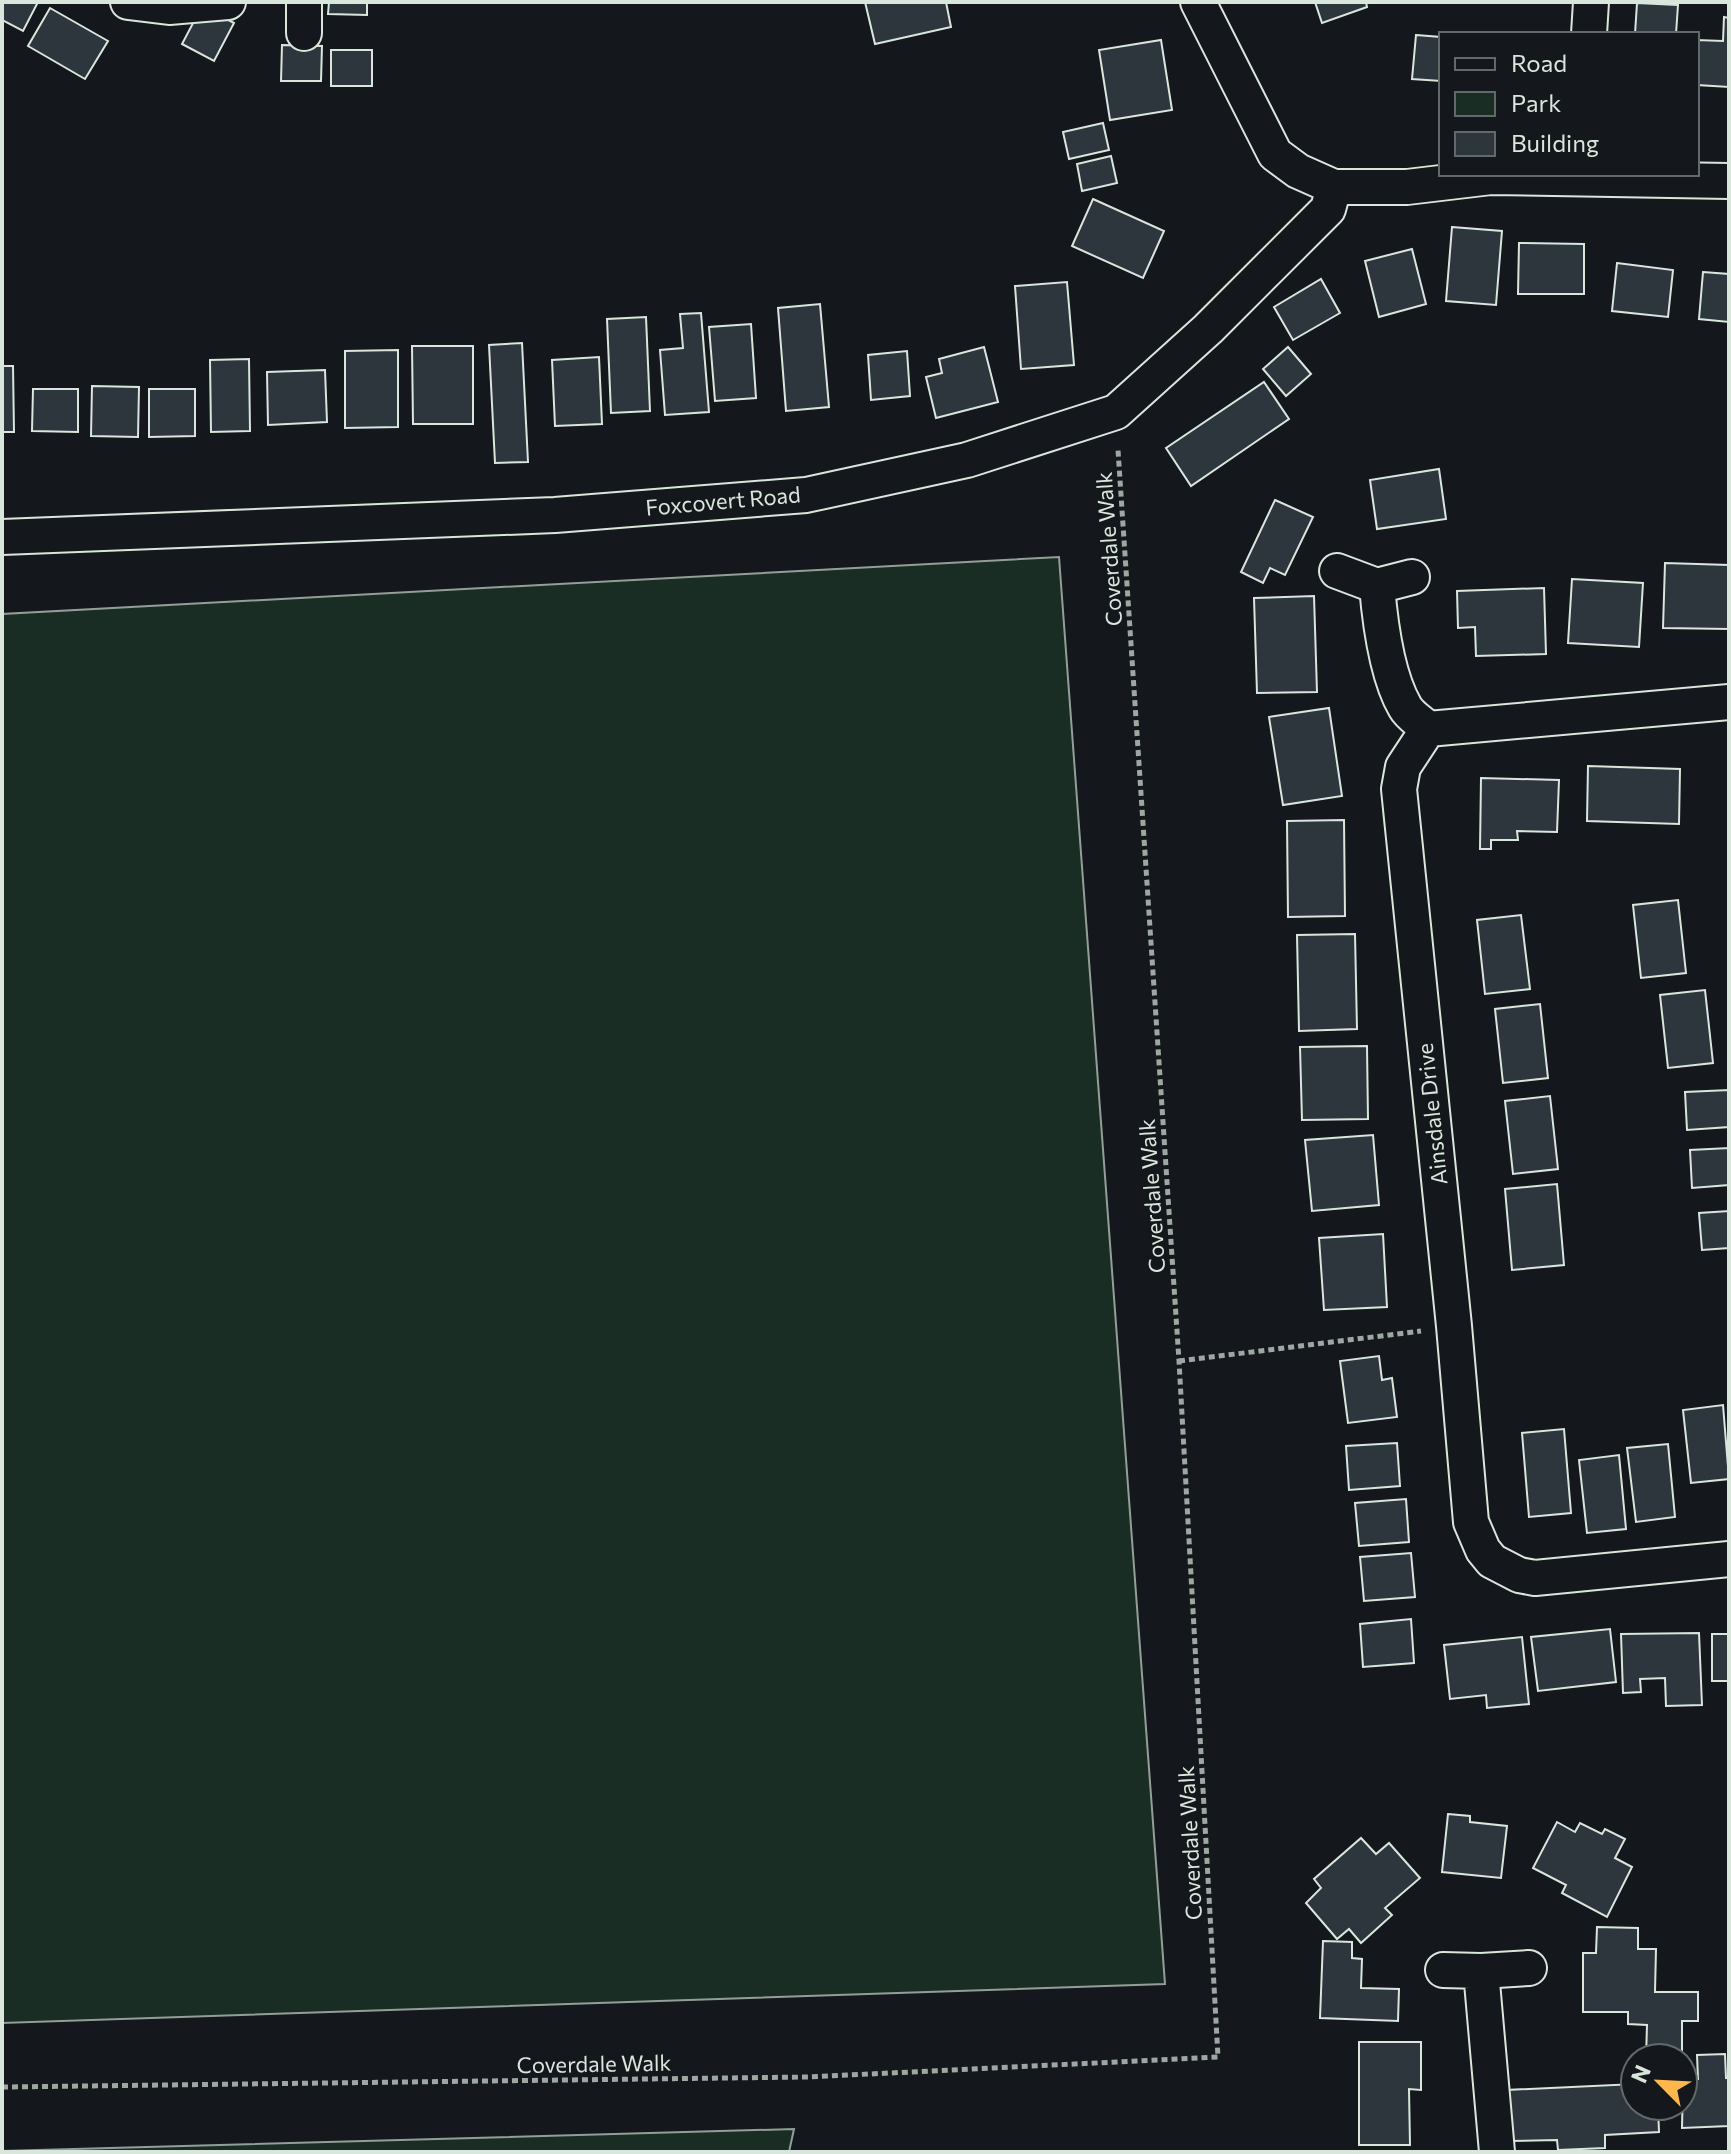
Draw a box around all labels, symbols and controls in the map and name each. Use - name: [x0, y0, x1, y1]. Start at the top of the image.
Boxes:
- legend: [1439, 32, 1699, 176]
- text: Road: [1511, 48, 1567, 77]
- text: Park: [1511, 88, 1561, 117]
- text: Building: [1511, 128, 1599, 157]
- street label: Coverdale Walk: [1090, 471, 1127, 627]
- street label: Foxcovert Road: [644, 480, 802, 521]
- street label: Ainsdale Drive: [1411, 1042, 1452, 1186]
- street label: Coverdale Walk: [1133, 1118, 1170, 1274]
- street label: Coverdale Walk: [1172, 1765, 1207, 1921]
- north arrow: [1619, 2042, 1699, 2122]
- street label: Coverdale Walk: [516, 2049, 672, 2078]
- text: N: [1625, 2061, 1656, 2087]

